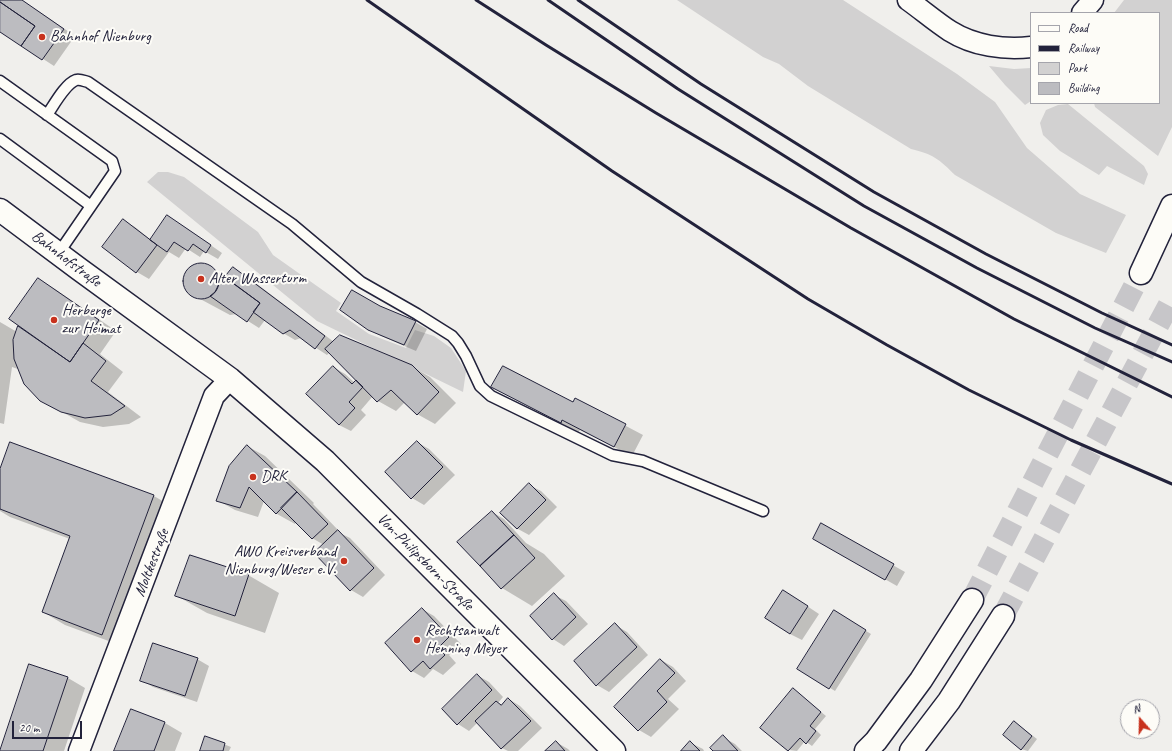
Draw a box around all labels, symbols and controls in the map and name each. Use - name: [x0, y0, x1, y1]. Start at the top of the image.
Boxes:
- legend: [1030, 12, 1160, 104]
- text: Road: [1068, 20, 1088, 36]
- place label: Bahnhof Nienburg: [50, 27, 151, 47]
- marker: Bahnhof Nienburg: [37, 32, 47, 42]
- text: Railway: [1068, 40, 1099, 56]
- text: Park: [1068, 60, 1087, 76]
- text: Building: [1068, 80, 1100, 96]
- street label: Bahnhofstraße: [27, 227, 105, 291]
- place label: Alter Wasserturm: [209, 269, 306, 289]
- marker: Alter Wasserturm: [196, 274, 206, 284]
- place label: Herberge zur Heimat: [62, 301, 121, 339]
- marker: Herberge zur Heimat: [49, 315, 59, 325]
- place label: DRK: [261, 467, 286, 487]
- marker: DRK: [248, 472, 258, 482]
- street label: Von-Philipsborn-Straße: [373, 510, 477, 614]
- street label: Moltkestraße: [130, 526, 174, 600]
- place label: AWO Kreisverband Nienburg/Weser e.V.: [225, 542, 336, 580]
- marker: AWO Kreisverband Nienburg/Weser e.V.: [339, 556, 349, 566]
- place label: Rechtsanwalt Henning Meyer: [425, 621, 506, 659]
- marker: Rechtsanwalt Henning Meyer: [412, 635, 422, 645]
- north arrow: [1120, 699, 1160, 739]
- text: N: [1131, 701, 1142, 716]
- scale bar: [14, 713, 84, 739]
- text: 20 m: [19, 720, 39, 736]

